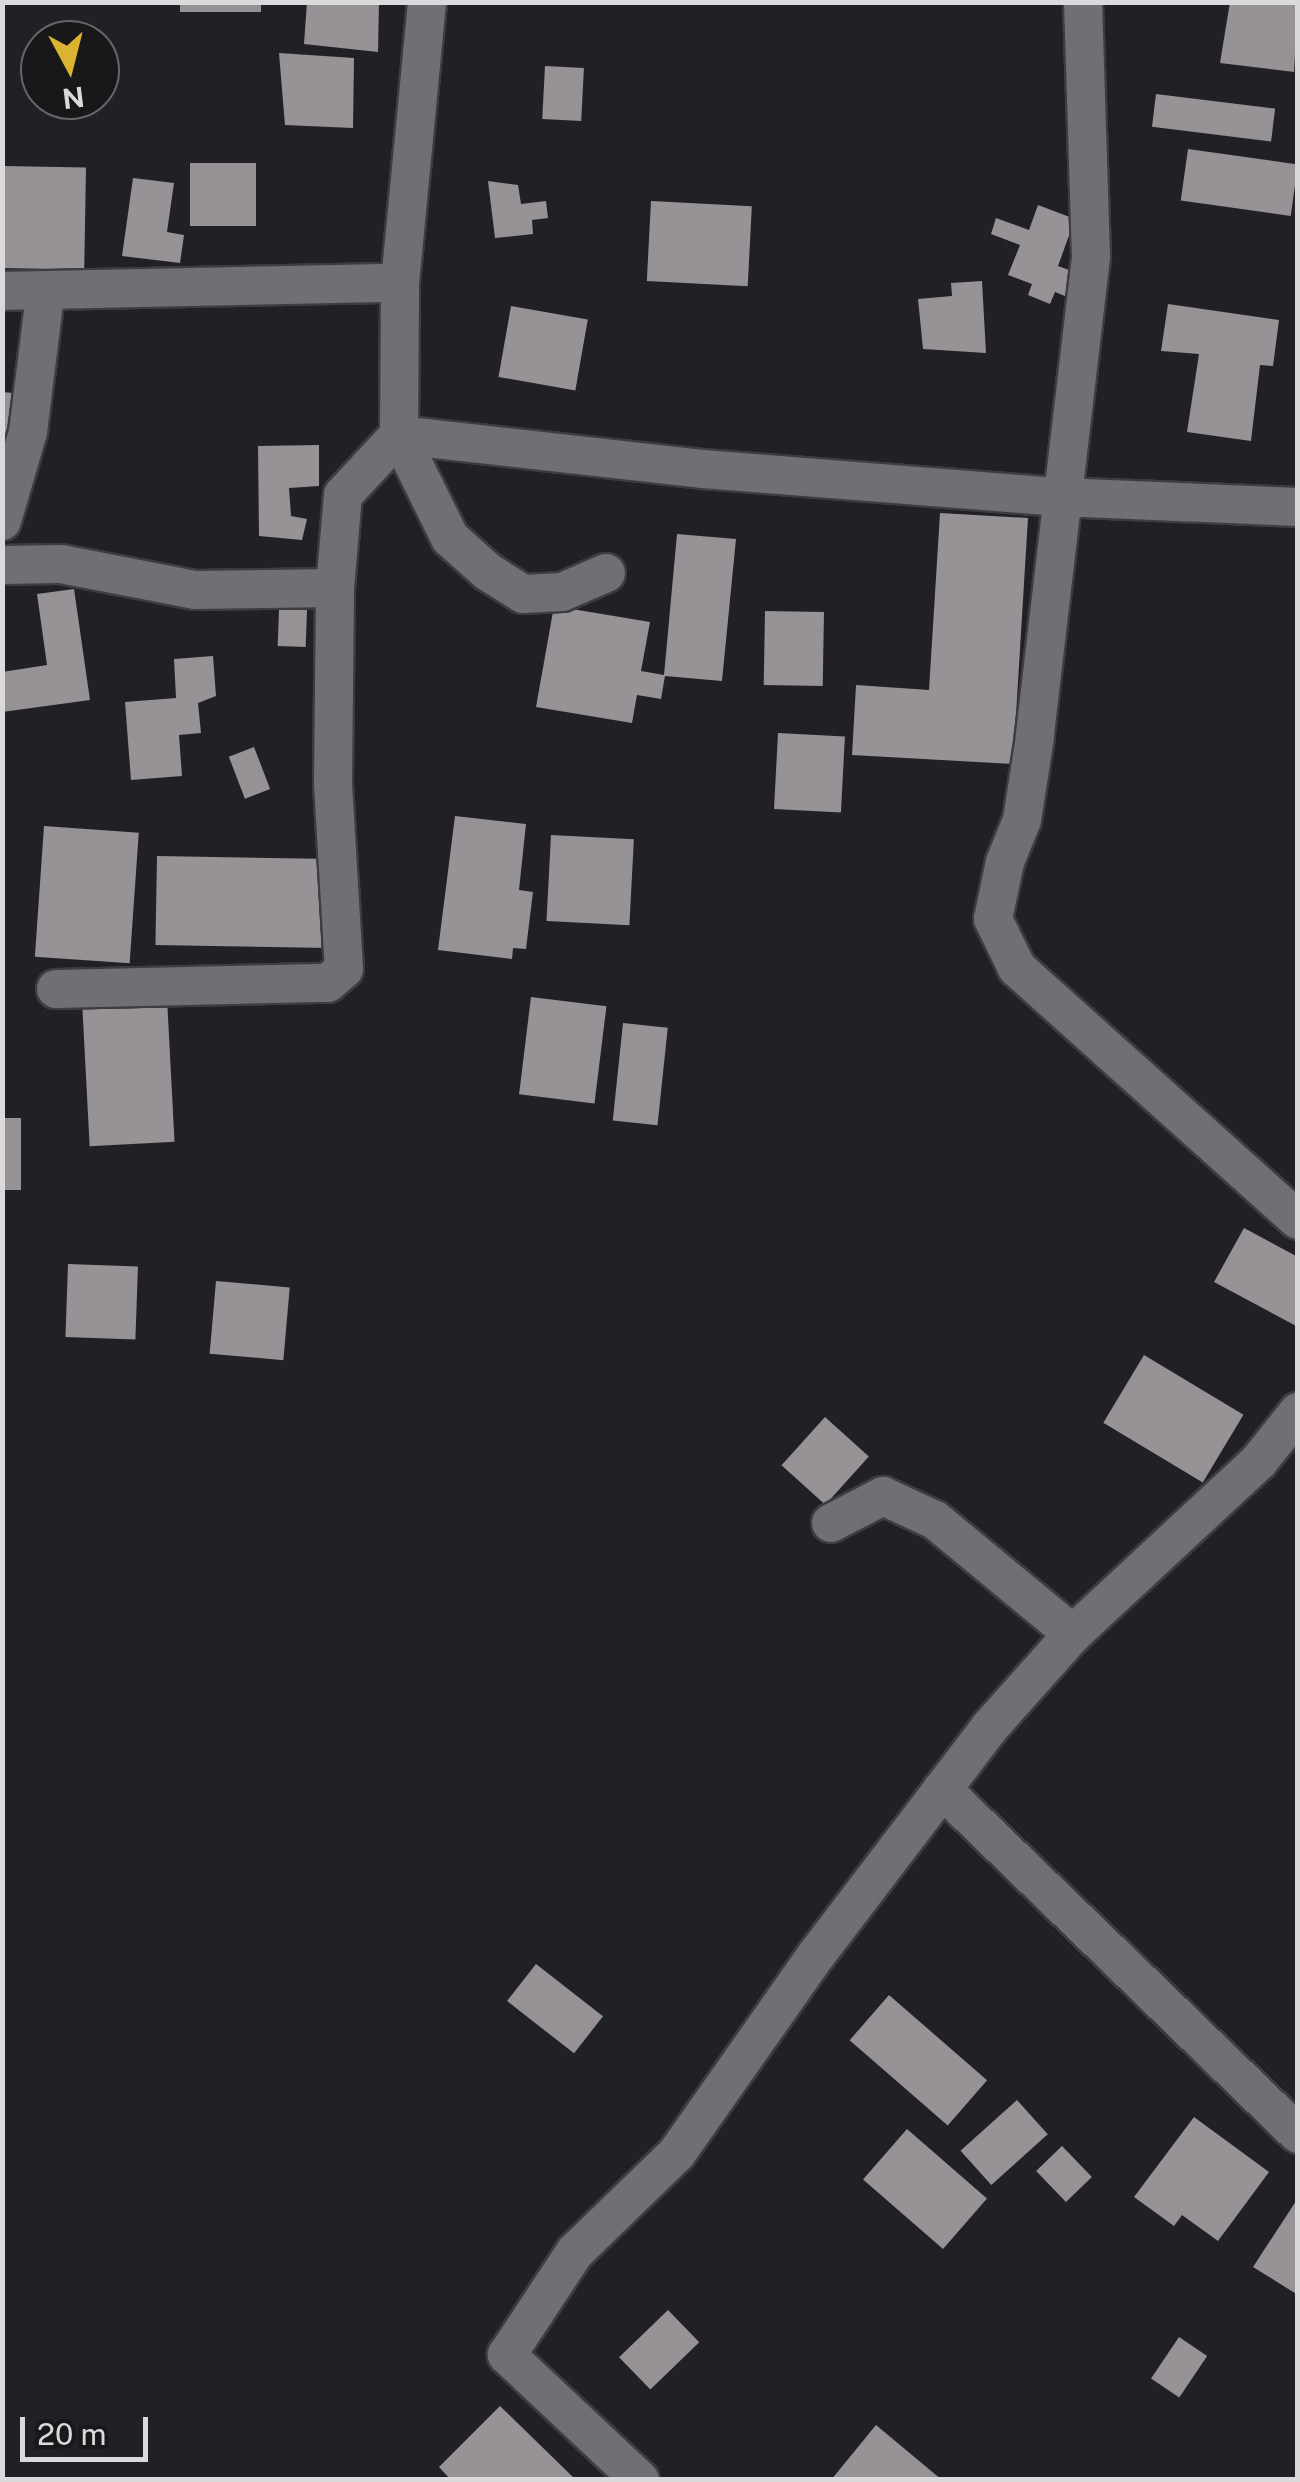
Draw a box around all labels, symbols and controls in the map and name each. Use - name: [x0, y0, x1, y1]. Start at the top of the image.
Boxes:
- north arrow: [20, 20, 120, 120]
- text: N: [61, 81, 86, 116]
- scale bar: [25, 2397, 152, 2459]
- text: 20 m: [37, 2416, 106, 2452]

